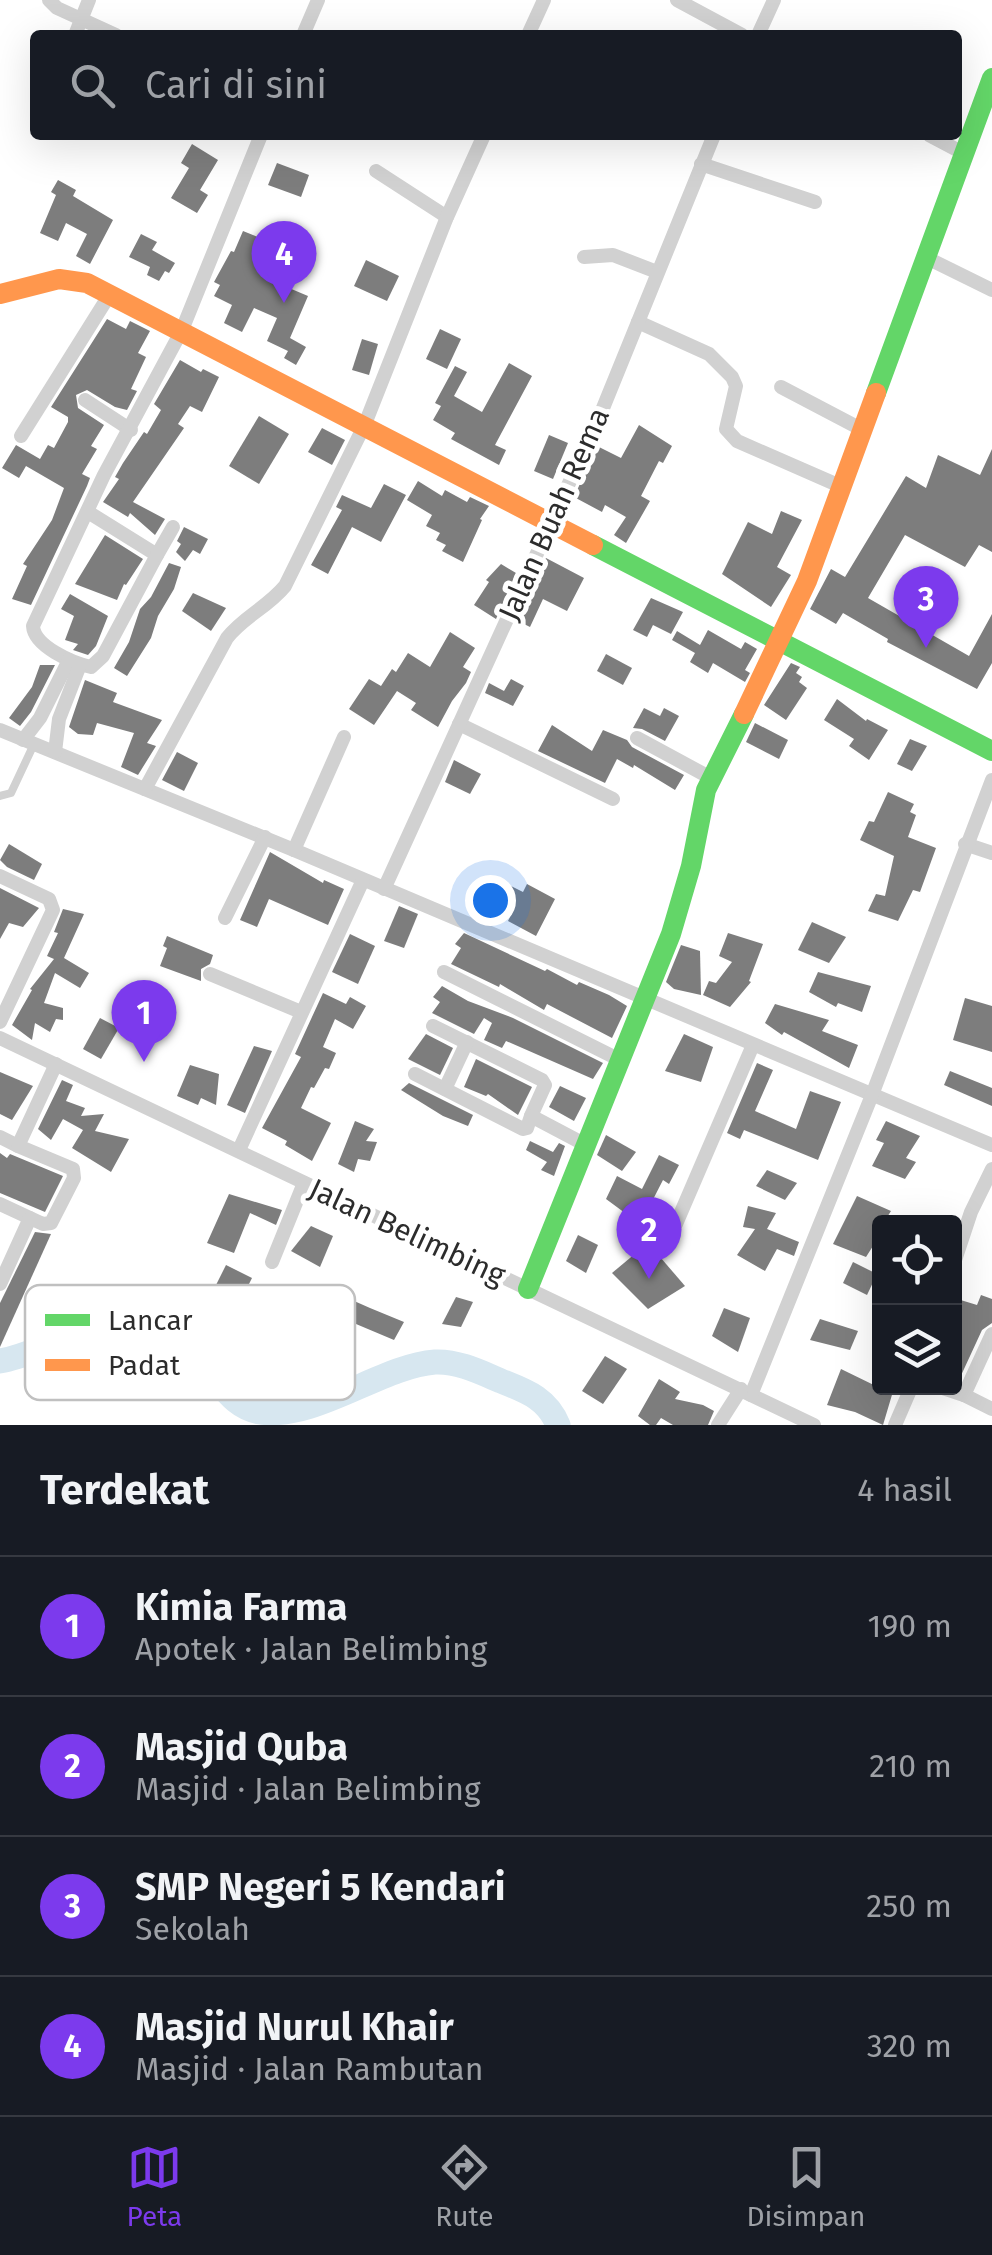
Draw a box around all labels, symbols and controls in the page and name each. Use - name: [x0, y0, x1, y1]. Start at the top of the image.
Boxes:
- search box: [30, 30, 962, 140]
- icon: search: [65, 58, 120, 113]
- text: Cari di sini: [145, 62, 327, 108]
- pin: 4: [252, 220, 316, 303]
- street label: Jalan Buah Rema: [491, 402, 617, 626]
- pin: 3: [894, 566, 958, 648]
- your location: [465, 875, 516, 926]
- pin: 1: [112, 980, 176, 1062]
- street label: Jalan Belimbing: [303, 1171, 511, 1293]
- pin: 2: [616, 1196, 682, 1279]
- map controls: [872, 1215, 962, 1395]
- button: locate: [872, 1215, 962, 1305]
- legend: [25, 1285, 355, 1400]
- text: Lancar: [108, 1304, 193, 1337]
- button: layers: [872, 1305, 962, 1395]
- text: Padat: [108, 1349, 181, 1382]
- text: Terdekat: [40, 1465, 209, 1515]
- text: 4 hasil: [857, 1471, 952, 1509]
- text: Kimia Farma: [135, 1584, 348, 1630]
- text: 1: [65, 1607, 80, 1645]
- text: 190 m: [868, 1607, 952, 1645]
- text: Apotek · Jalan Belimbing: [135, 1630, 487, 1668]
- text: Masjid Quba: [135, 1724, 348, 1770]
- text: 2: [64, 1747, 81, 1785]
- text: 210 m: [869, 1747, 952, 1785]
- text: Masjid · Jalan Belimbing: [135, 1770, 481, 1808]
- text: SMP Negeri 5 Kendari: [135, 1864, 505, 1910]
- text: 3: [64, 1887, 81, 1925]
- text: 250 m: [866, 1887, 952, 1925]
- text: Sekolah: [135, 1910, 250, 1948]
- text: Masjid Nurul Khair: [135, 2004, 454, 2050]
- text: 4: [63, 2027, 82, 2065]
- text: 320 m: [867, 2027, 952, 2065]
- text: Masjid · Jalan Rambutan: [135, 2050, 483, 2088]
- tab: Peta: [127, 2140, 182, 2233]
- tab: Rute: [435, 2140, 494, 2233]
- tab: Disimpan: [747, 2140, 865, 2233]

